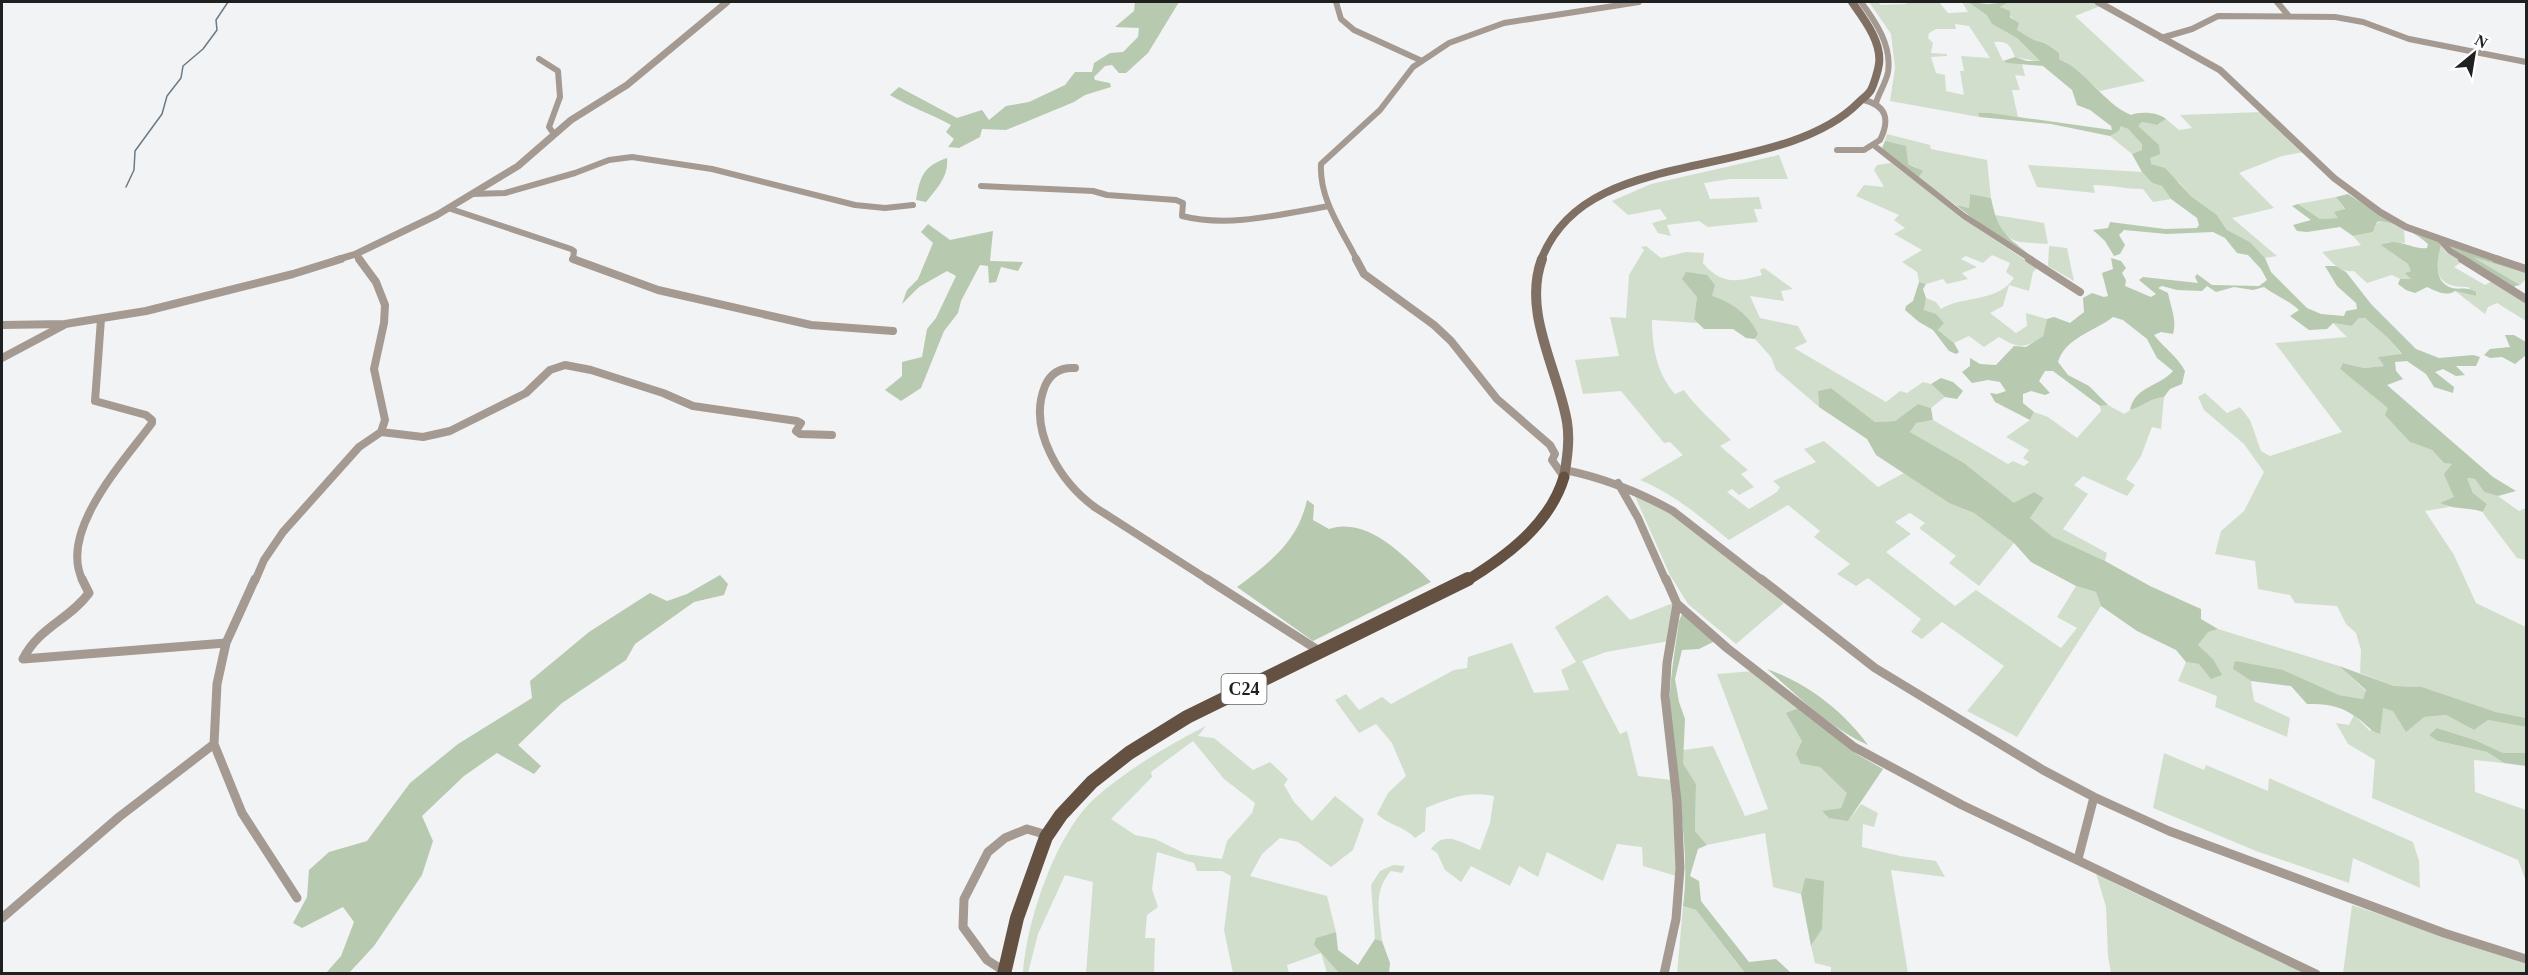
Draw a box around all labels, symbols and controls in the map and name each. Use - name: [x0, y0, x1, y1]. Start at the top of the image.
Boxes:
- north arrow: [2444, 24, 2504, 84]
- text: N: [2472, 31, 2491, 52]
- road number: C24: [1222, 674, 1266, 704]

